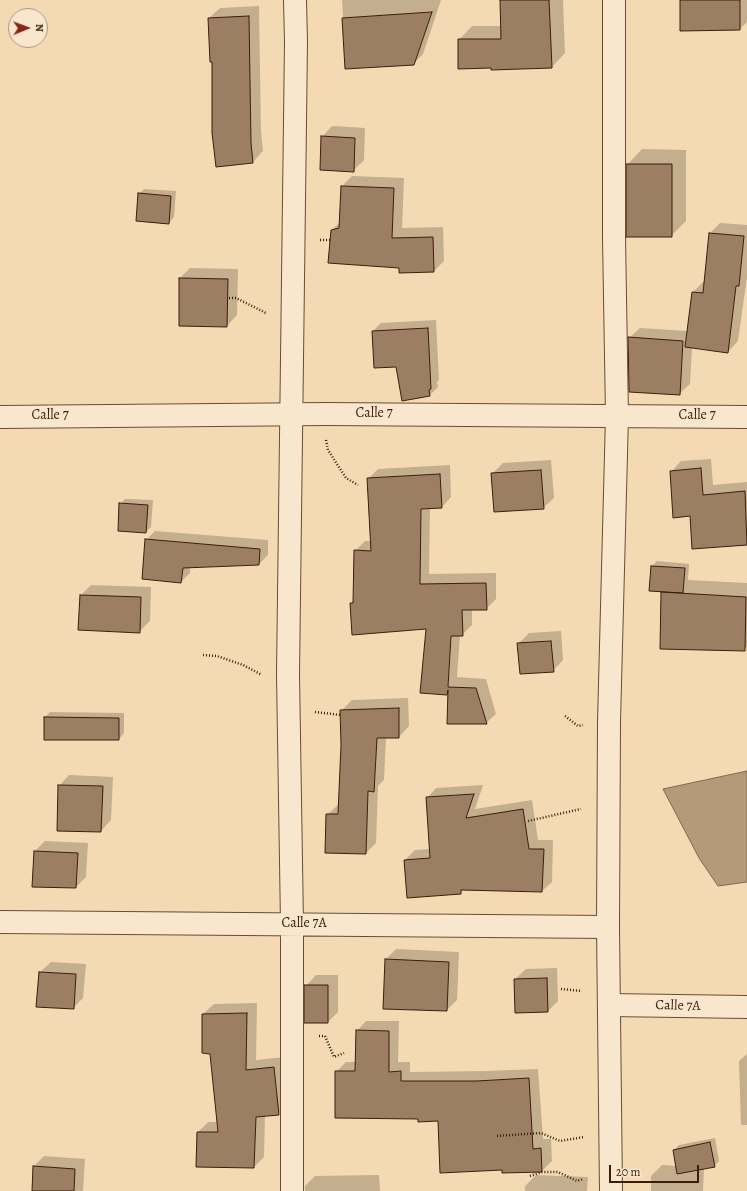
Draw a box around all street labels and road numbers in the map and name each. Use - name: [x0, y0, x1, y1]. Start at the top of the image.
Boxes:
- street label: Calle 7: [355, 406, 393, 422]
- street label: Calle 7: [31, 408, 69, 424]
- street label: Calle 7: [678, 408, 716, 424]
- street label: Calle 7A: [281, 916, 327, 932]
- street label: Calle 7A: [655, 997, 701, 1015]

